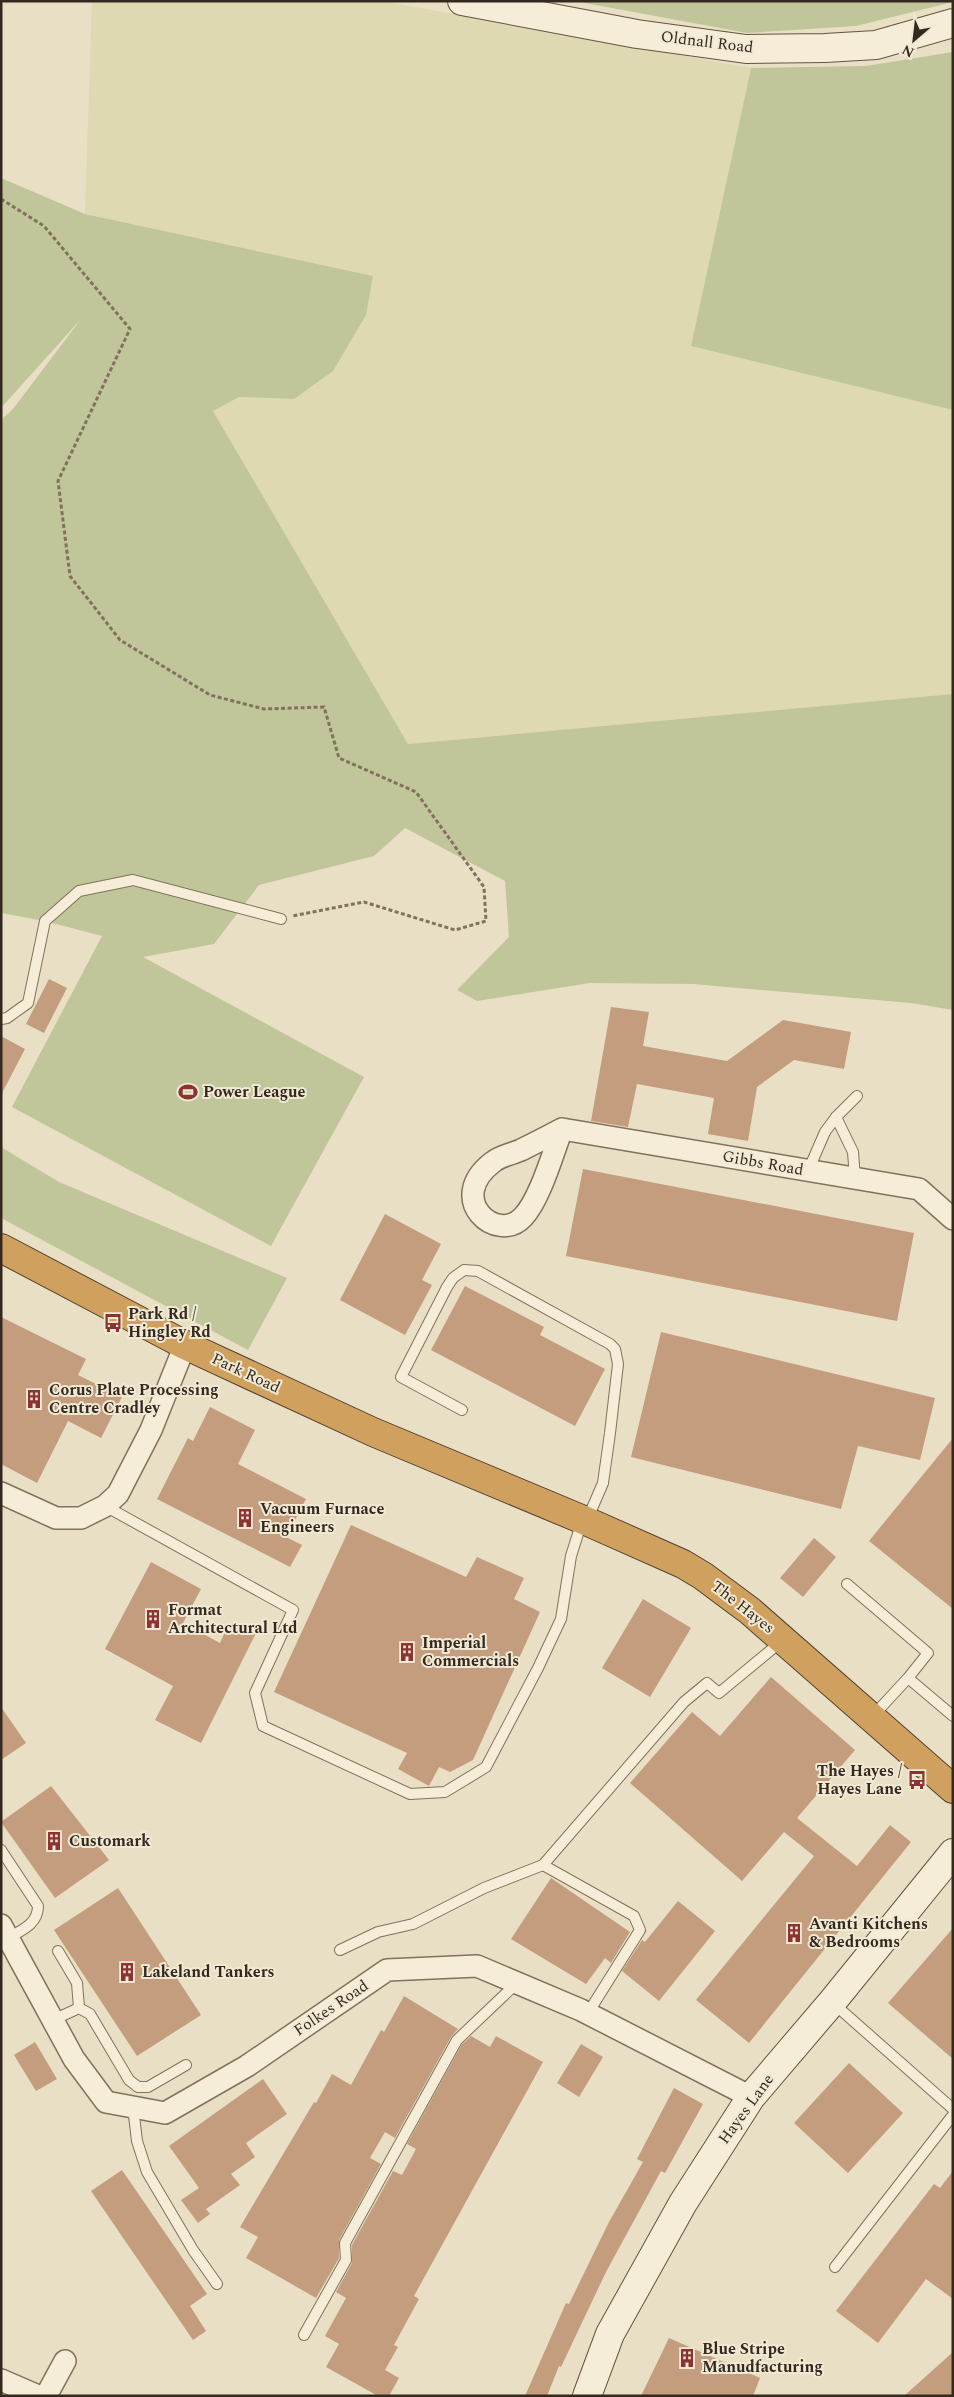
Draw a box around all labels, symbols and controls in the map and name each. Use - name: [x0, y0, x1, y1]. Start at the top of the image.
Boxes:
- north arrow: [889, 15, 939, 65]
- street label: Oldnall Road: [659, 24, 755, 60]
- text: N: [898, 39, 918, 63]
- place label: Power League: [203, 1080, 306, 1104]
- sports icon: Power League: [177, 1081, 199, 1103]
- street label: Gibbs Road: [720, 1144, 806, 1182]
- place label: Park Rd / Hingley Rd: [128, 1302, 211, 1344]
- bus stop icon: Park Rd / Hingley Rd: [102, 1312, 124, 1334]
- street label: Park Road: [208, 1347, 284, 1399]
- place label: Corus Plate Processing Centre Cradley: [49, 1378, 219, 1420]
- building icon: Corus Plate Processing Centre Cradley: [23, 1388, 45, 1410]
- place label: Vacuum Furnace Engineers: [260, 1497, 384, 1539]
- building icon: Vacuum Furnace Engineers: [234, 1507, 256, 1529]
- street label: The Hayes: [706, 1574, 780, 1640]
- place label: Format Architectural Ltd: [168, 1598, 298, 1640]
- building icon: Format Architectural Ltd: [142, 1608, 164, 1630]
- place label: Imperial Commercials: [422, 1631, 519, 1673]
- building icon: Imperial Commercials: [396, 1641, 418, 1663]
- place label: The Hayes / Hayes Lane: [817, 1759, 902, 1801]
- bus stop icon: The Hayes / Hayes Lane: [906, 1769, 928, 1791]
- place label: Customark: [69, 1829, 151, 1853]
- building icon: Customark: [43, 1830, 65, 1852]
- place label: Avanti Kitchens & Bedrooms: [809, 1912, 928, 1954]
- building icon: Avanti Kitchens & Bedrooms: [783, 1922, 805, 1944]
- place label: Lakeland Tankers: [142, 1960, 274, 1984]
- building icon: Lakeland Tankers: [116, 1961, 138, 1983]
- street label: Folkes Road: [289, 1974, 373, 2042]
- street label: Hayes Lane: [712, 2069, 780, 2149]
- place label: Blue Stripe Manudfacturing: [702, 2337, 823, 2379]
- building icon: Blue Stripe Manudfacturing: [676, 2347, 698, 2369]

